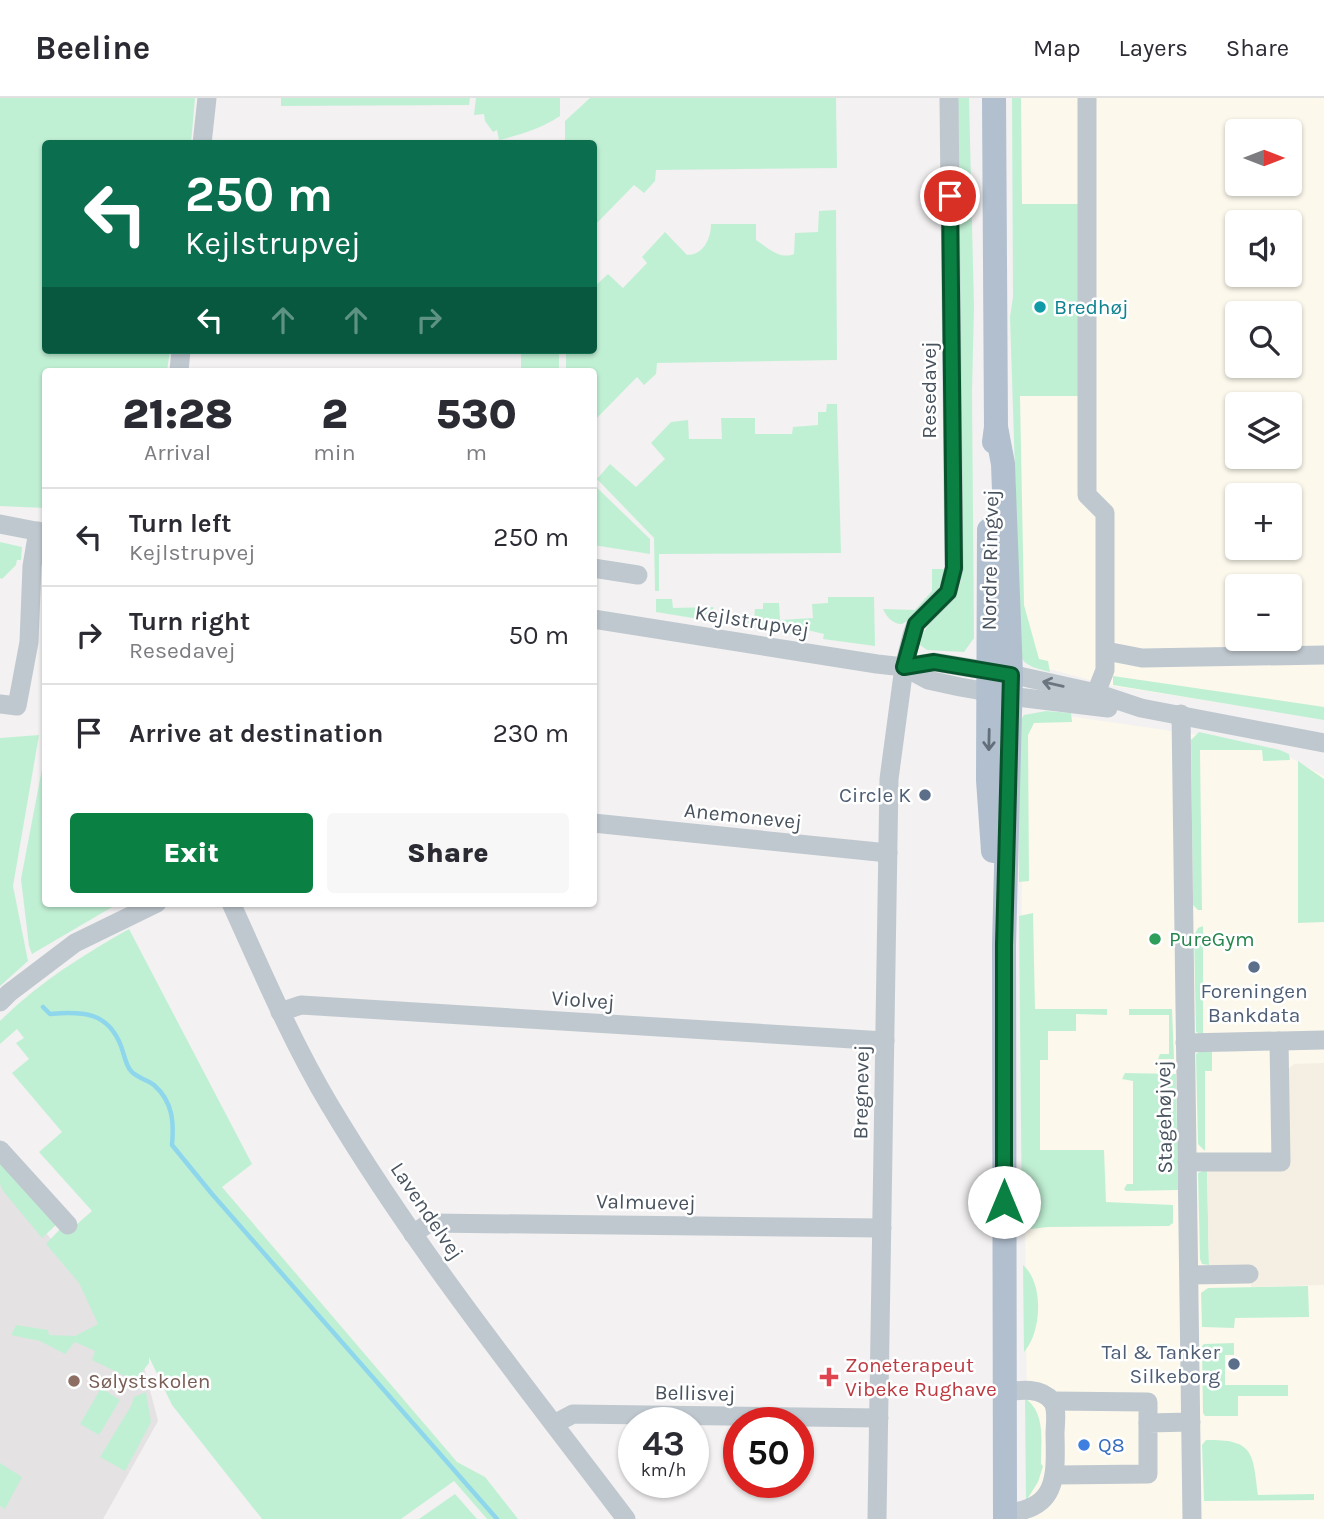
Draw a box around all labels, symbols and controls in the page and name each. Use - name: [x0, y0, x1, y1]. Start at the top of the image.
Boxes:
- text: Beeline: [35, 29, 150, 67]
- text: Map: [1033, 34, 1081, 62]
- text: Layers: [1119, 34, 1188, 62]
- text: Share: [1226, 34, 1289, 62]
- north arrow: [1225, 119, 1302, 196]
- map controls: [1225, 119, 1302, 651]
- text: 250 m: [185, 166, 333, 223]
- pin: [920, 166, 980, 226]
- icon: left: [70, 168, 161, 259]
- icon: arrive: [931, 177, 969, 215]
- button: sound: [1225, 210, 1302, 287]
- text: Kejlstrupvej: [185, 225, 361, 262]
- place label: Bredhøj: [1054, 295, 1129, 319]
- marker: Bredhøj: [1032, 299, 1048, 315]
- icon: left: [191, 301, 229, 339]
- icon: ahead: [264, 301, 302, 339]
- icon: ahead: [337, 301, 375, 339]
- icon: right: [410, 301, 448, 339]
- button: search: [1225, 301, 1302, 378]
- street label: Resedavej: [917, 341, 941, 439]
- text: 21:28: [122, 389, 233, 439]
- text: 2: [321, 389, 348, 439]
- text: 530: [436, 389, 517, 439]
- button: layers: [1225, 392, 1302, 469]
- text: Arrival: [144, 439, 211, 466]
- text: min: [313, 439, 356, 466]
- text: m: [466, 439, 487, 466]
- button: +: [1225, 483, 1302, 560]
- street label: Nordre Ringvej: [977, 489, 1003, 631]
- text: Turn left: [129, 508, 231, 539]
- icon: left: [70, 518, 108, 556]
- text: 250 m: [493, 522, 569, 553]
- text: Kejlstrupvej: [129, 539, 255, 566]
- button: −: [1225, 574, 1302, 651]
- street label: Kejlstrupvej: [693, 600, 811, 642]
- text: Turn right: [129, 606, 250, 637]
- icon: right: [70, 616, 108, 654]
- text: 50 m: [508, 620, 569, 651]
- text: Resedavej: [129, 637, 236, 664]
- one-way arrow: [1042, 676, 1065, 690]
- icon: arrive: [70, 714, 108, 752]
- text: Arrive at destination: [129, 718, 383, 749]
- text: 230 m: [493, 718, 569, 749]
- one-way arrow: [982, 728, 996, 751]
- place label: Circle K: [839, 783, 911, 807]
- marker: Circle K: [917, 787, 933, 803]
- street label: Anemonevej: [683, 798, 803, 834]
- button: Exit: [70, 813, 313, 893]
- button: Share: [327, 813, 569, 893]
- place label: PureGym: [1169, 927, 1255, 951]
- marker: PureGym: [1147, 931, 1163, 947]
- marker: Foreningen Bankdata: [1246, 959, 1262, 975]
- place label: Foreningen Bankdata: [1200, 979, 1308, 1027]
- street label: Violvej: [551, 986, 615, 1014]
- street label: Bregnevej: [848, 1044, 874, 1140]
- street label: Stagehøjvej: [1151, 1060, 1177, 1174]
- street label: Lavendelvej: [386, 1158, 468, 1264]
- position arrow: [967, 1165, 1041, 1239]
- street label: Valmuevej: [596, 1189, 696, 1215]
- place label: Tal & Tanker Silkeborg: [1102, 1340, 1220, 1388]
- place label: Zoneterapeut Vibeke Rughave: [845, 1353, 997, 1401]
- marker: Tal & Tanker Silkeborg: [1226, 1356, 1242, 1372]
- marker: Zoneterapeut Vibeke Rughave: [819, 1367, 839, 1387]
- place label: Sølystskolen: [88, 1369, 210, 1393]
- marker: Sølystskolen: [66, 1373, 82, 1389]
- street label: Bellisvej: [654, 1380, 736, 1406]
- speed limit sign: 50: [723, 1407, 814, 1498]
- text: 43: [642, 1423, 685, 1464]
- place label: Q8: [1098, 1433, 1125, 1457]
- marker: Q8: [1076, 1437, 1092, 1453]
- text: km/h: [641, 1459, 686, 1481]

